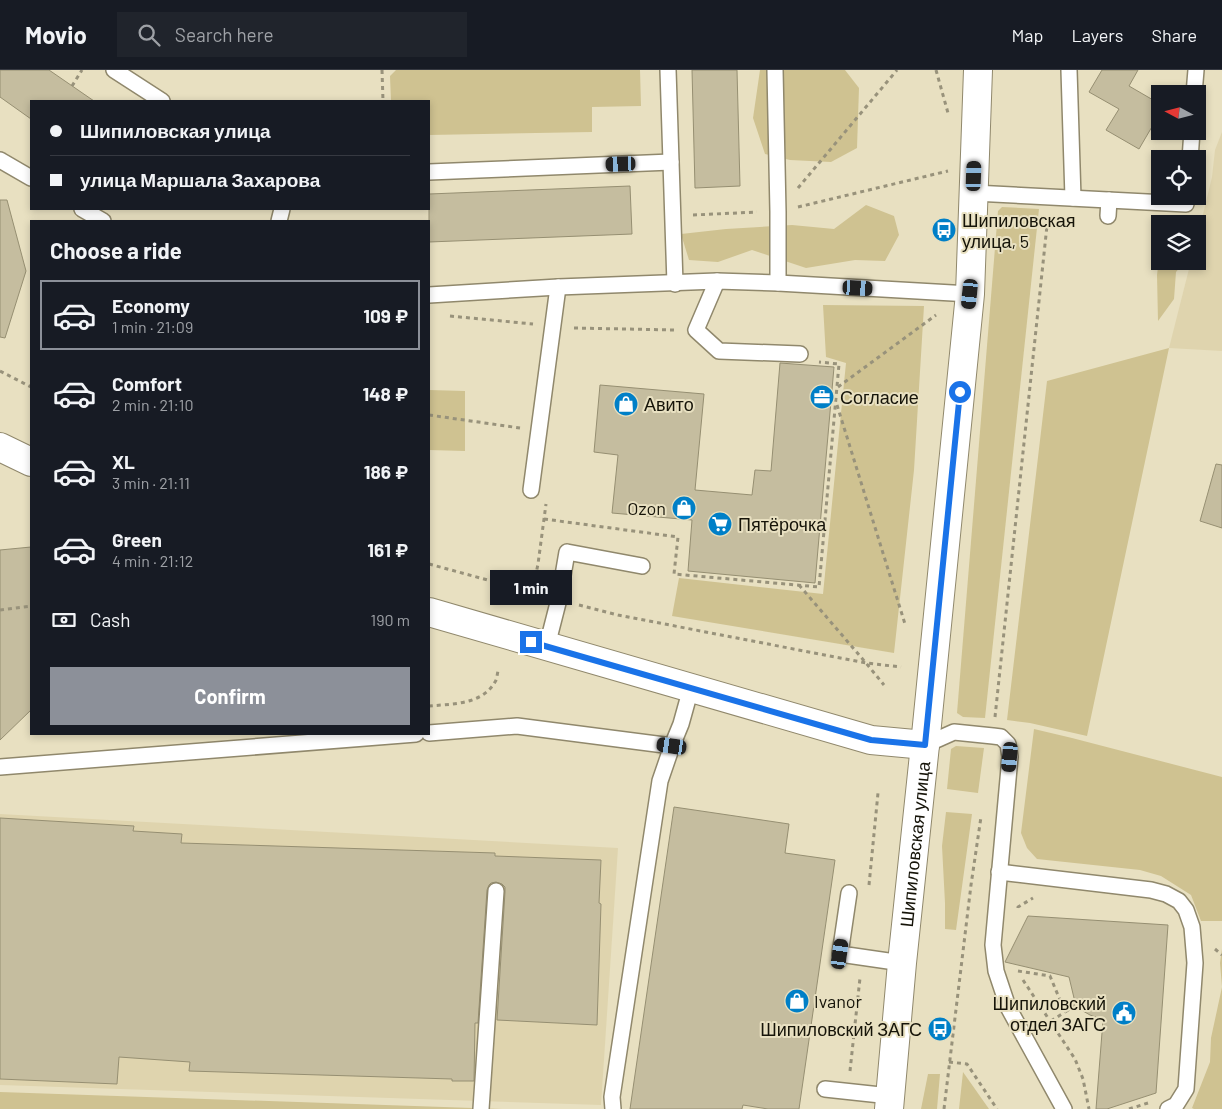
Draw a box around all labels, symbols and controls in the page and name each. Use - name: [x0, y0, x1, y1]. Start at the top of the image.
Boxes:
- search box: [117, 12, 467, 57]
- text: Movio: [25, 20, 87, 49]
- icon: search: [135, 21, 163, 49]
- text: Search here: [175, 23, 274, 46]
- text: Map: [1011, 24, 1043, 46]
- text: Layers: [1071, 24, 1124, 46]
- text: Share: [1152, 24, 1197, 46]
- north arrow: [1151, 85, 1206, 140]
- map controls: [1151, 85, 1206, 270]
- text: Шипиловская улица: [80, 119, 271, 142]
- button: locate: [1151, 150, 1206, 205]
- car: [605, 156, 636, 172]
- car: [965, 161, 982, 191]
- text: улица Маршала Захарова: [80, 168, 320, 191]
- place label: Шипиловская улица, 5: [962, 209, 1075, 252]
- button: layers: [1151, 215, 1206, 270]
- bus stop icon: Шипиловская улица, 5: [931, 217, 957, 243]
- text: Choose a ride: [50, 237, 182, 263]
- car: [960, 278, 979, 310]
- car: [842, 280, 873, 296]
- icon: car: [52, 293, 97, 338]
- text: Economy: [112, 294, 190, 317]
- text: 109 ₽: [363, 304, 408, 327]
- text: 1 min · 21:09: [112, 317, 193, 336]
- icon: car: [52, 371, 97, 416]
- text: Comfort: [112, 372, 182, 395]
- route start: [949, 381, 971, 403]
- text: 148 ₽: [362, 382, 408, 405]
- office icon: Согласие: [809, 384, 835, 410]
- place label: Согласие: [840, 386, 919, 408]
- shop icon: Авито: [613, 391, 639, 417]
- place label: Авито: [644, 393, 694, 415]
- text: 2 min · 21:10: [112, 395, 194, 414]
- icon: car: [52, 449, 97, 494]
- text: XL: [112, 450, 135, 473]
- text: 186 ₽: [364, 460, 408, 483]
- text: 3 min · 21:11: [112, 473, 190, 492]
- shop icon: Ozon: [671, 495, 697, 521]
- place label: Ozon: [627, 497, 666, 519]
- supermarket icon: Пятёрочка: [707, 511, 733, 537]
- place label: Пятёрочка: [738, 513, 827, 535]
- icon: car: [52, 527, 97, 572]
- text: Green: [112, 528, 162, 551]
- text: 161 ₽: [367, 538, 408, 561]
- text: 4 min · 21:12: [112, 551, 193, 570]
- callout: 1 min: [490, 570, 572, 604]
- text: 1 min: [513, 578, 549, 597]
- icon: cash: [50, 606, 78, 634]
- text: Cash: [90, 608, 131, 631]
- text: 190 m: [371, 610, 410, 629]
- route end: [520, 631, 542, 653]
- button: Confirm: [50, 667, 410, 725]
- car: [656, 736, 687, 756]
- car: [1001, 741, 1018, 773]
- street label: Шипиловская улица: [895, 759, 934, 928]
- car: [830, 938, 849, 970]
- shop icon: Ivanor: [784, 988, 810, 1014]
- place label: Ivanor: [814, 990, 863, 1012]
- place label: Шипиловский отдел ЗАГС: [993, 992, 1106, 1035]
- public building icon: Шипиловский отдел ЗАГС: [1111, 1000, 1137, 1026]
- bus stop icon: Шипиловский ЗАГС: [927, 1016, 953, 1042]
- place label: Шипиловский ЗАГС: [760, 1018, 922, 1040]

